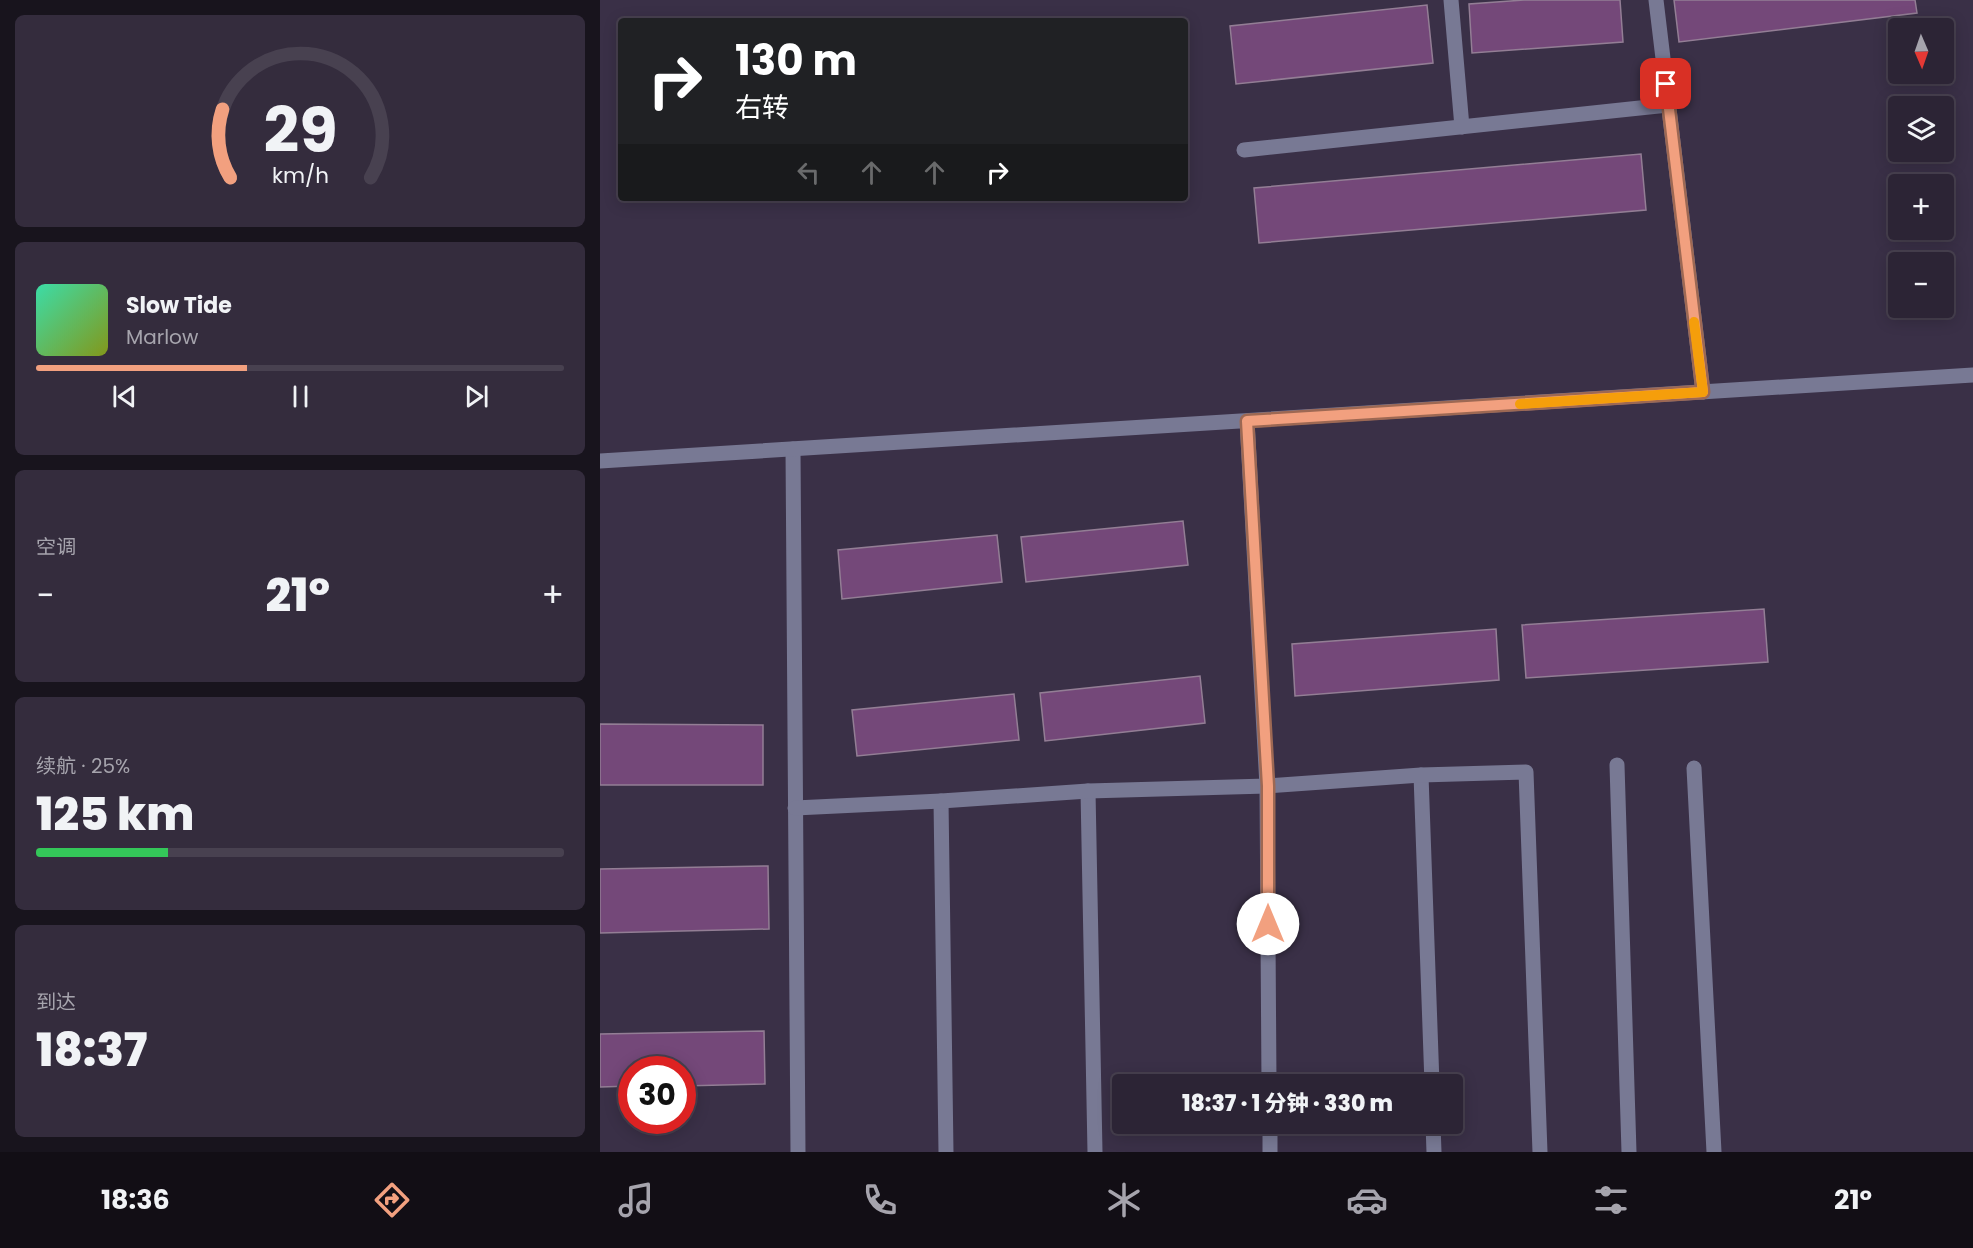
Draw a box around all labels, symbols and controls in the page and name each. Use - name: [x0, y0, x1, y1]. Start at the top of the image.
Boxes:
- north arrow: [1888, 18, 1954, 84]
- map controls: [1888, 18, 1954, 318]
- text: 130 m: [735, 31, 857, 90]
- icon: right: [636, 42, 714, 120]
- pin: [1640, 58, 1691, 109]
- icon: arrive: [1649, 67, 1682, 100]
- text: 29: [263, 86, 337, 174]
- text: 右转: [735, 89, 789, 126]
- button: layers: [1888, 96, 1954, 162]
- icon: left: [792, 156, 825, 189]
- icon: ahead: [855, 156, 888, 189]
- icon: ahead: [918, 156, 951, 189]
- icon: right: [981, 156, 1014, 189]
- text: km/h: [271, 161, 329, 192]
- button: +: [1888, 174, 1954, 240]
- button: −: [1888, 252, 1954, 318]
- text: Slow Tide: [126, 290, 232, 321]
- text: Marlow: [126, 323, 198, 351]
- icon: previous: [108, 380, 141, 413]
- icon: pause: [284, 380, 317, 413]
- icon: next: [460, 380, 493, 413]
- text: 空调: [36, 533, 76, 561]
- text: 21°: [266, 564, 330, 627]
- text: −: [36, 572, 54, 619]
- text: +: [541, 572, 564, 619]
- text: 续航 · 25%: [36, 752, 130, 780]
- text: 125 km: [36, 783, 194, 846]
- position arrow: [1236, 892, 1300, 956]
- text: 到达: [36, 988, 76, 1016]
- text: 18:37: [36, 1019, 147, 1082]
- speed limit sign: 30: [618, 1056, 696, 1134]
- text: 18:37 · 1 分钟 · 330 m: [1182, 1088, 1393, 1119]
- icon: directions: [371, 1179, 413, 1221]
- icon: music: [615, 1179, 657, 1221]
- icon: phone: [859, 1179, 901, 1221]
- icon: climate: [1103, 1179, 1145, 1221]
- icon: car: [1346, 1179, 1388, 1221]
- icon: filters: [1590, 1179, 1632, 1221]
- text: 18:36: [101, 1181, 170, 1218]
- text: 21°: [1834, 1181, 1872, 1218]

